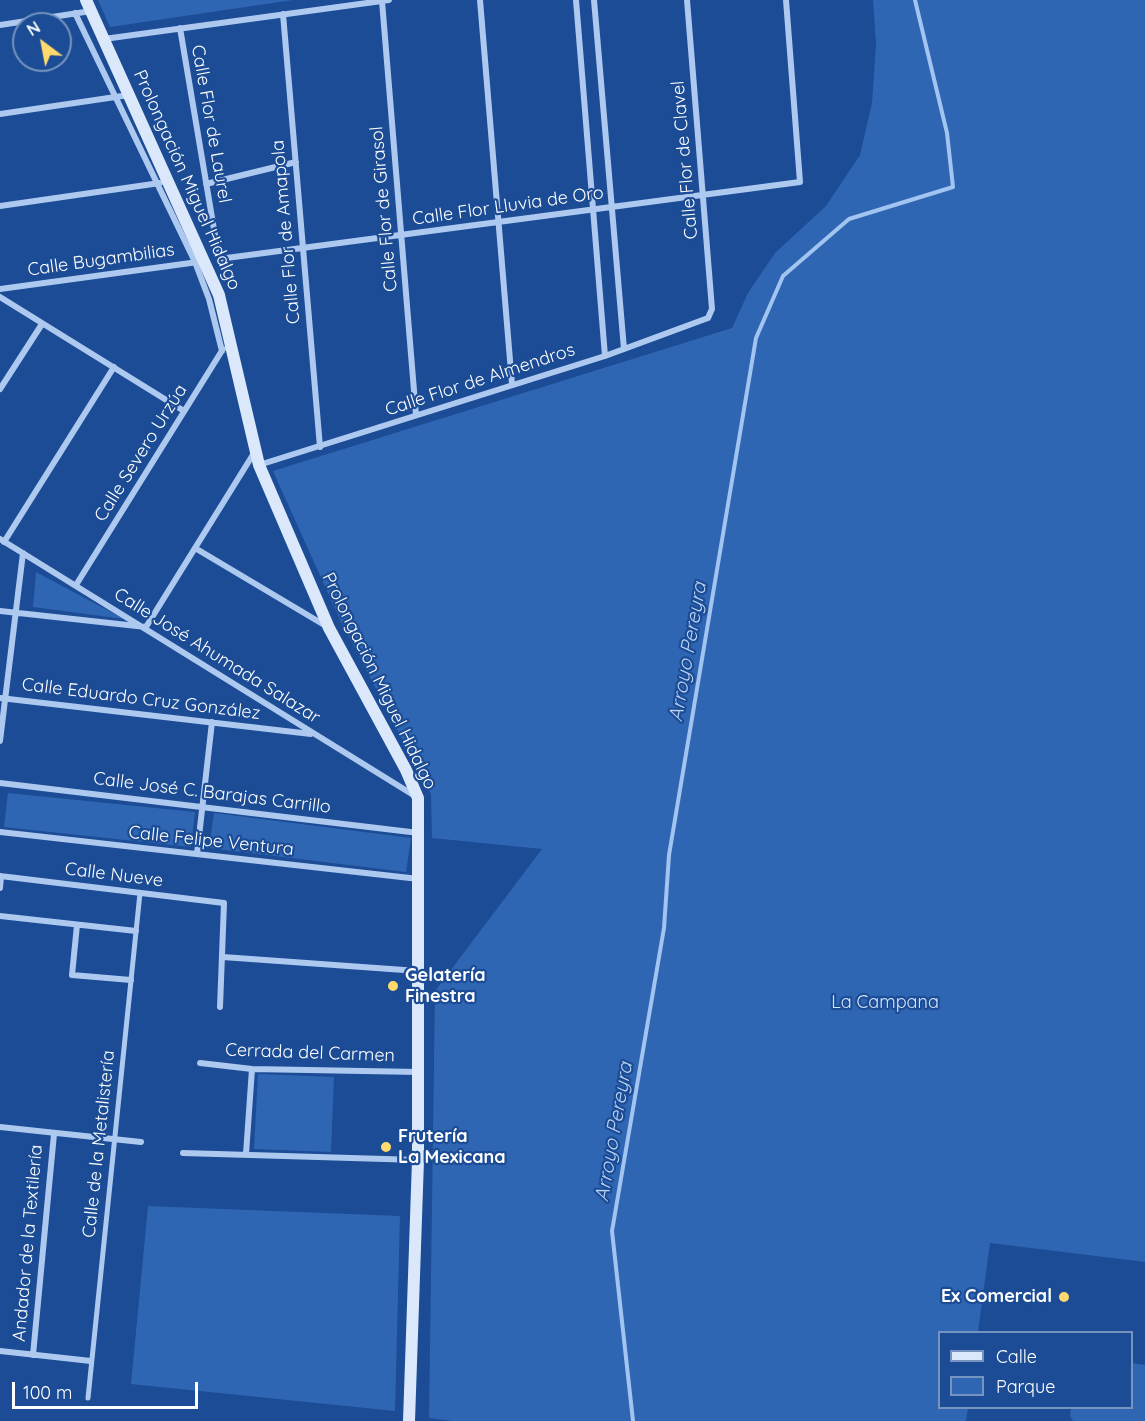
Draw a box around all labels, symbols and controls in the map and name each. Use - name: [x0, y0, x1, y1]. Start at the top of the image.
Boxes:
- north arrow: [12, 12, 72, 72]
- text: N: [23, 17, 44, 40]
- street label: Calle Flor de Laurel: [186, 43, 236, 205]
- street label: Prolongación Miguel Hidalgo: [129, 67, 245, 293]
- street label: Calle Flor de Clavel: [667, 80, 703, 240]
- street label: Calle Flor de Girasol: [366, 125, 402, 293]
- street label: Calle Flor de Amapola: [267, 139, 305, 325]
- street label: Calle Flor Lluvia de Oro: [411, 182, 605, 230]
- street label: Calle Bugambilias: [26, 239, 176, 281]
- street label: Calle Flor de Almendros: [382, 339, 578, 421]
- street label: Calle Severo Urzúa: [90, 380, 192, 526]
- street label: Prolongación Miguel Hidalgo: [317, 569, 441, 793]
- water label: Arroyo Pereyra: [664, 580, 712, 724]
- street label: Calle José Ahumada Salazar: [110, 583, 324, 729]
- street label: Calle Eduardo Cruz González: [21, 674, 261, 724]
- street label: Calle José C. Barajas Carrillo: [92, 768, 332, 818]
- street label: Calle Felipe Ventura: [127, 822, 295, 860]
- street label: Calle Nueve: [64, 858, 164, 892]
- place label: Gelatería Finestra: [405, 965, 486, 1008]
- marker: Gelatería Finestra: [386, 979, 400, 993]
- park label: La Campana: [831, 992, 939, 1014]
- street label: Cerrada del Carmen: [225, 1039, 395, 1067]
- street label: Calle de la Metalistería: [78, 1049, 120, 1239]
- water label: Arroyo Pereyra: [590, 1060, 638, 1204]
- place label: Frutería La Mexicana: [398, 1126, 506, 1168]
- marker: Frutería La Mexicana: [379, 1140, 393, 1154]
- street label: Andador de la Textilería: [9, 1144, 47, 1342]
- place label: Ex Comercial: [941, 1286, 1052, 1308]
- marker: Ex Comercial: [1057, 1290, 1071, 1304]
- legend: [938, 1331, 1133, 1409]
- text: Calle: [996, 1345, 1037, 1368]
- scale bar: [15, 1370, 201, 1408]
- text: Parque: [996, 1375, 1055, 1398]
- text: 100 m: [23, 1381, 72, 1404]

